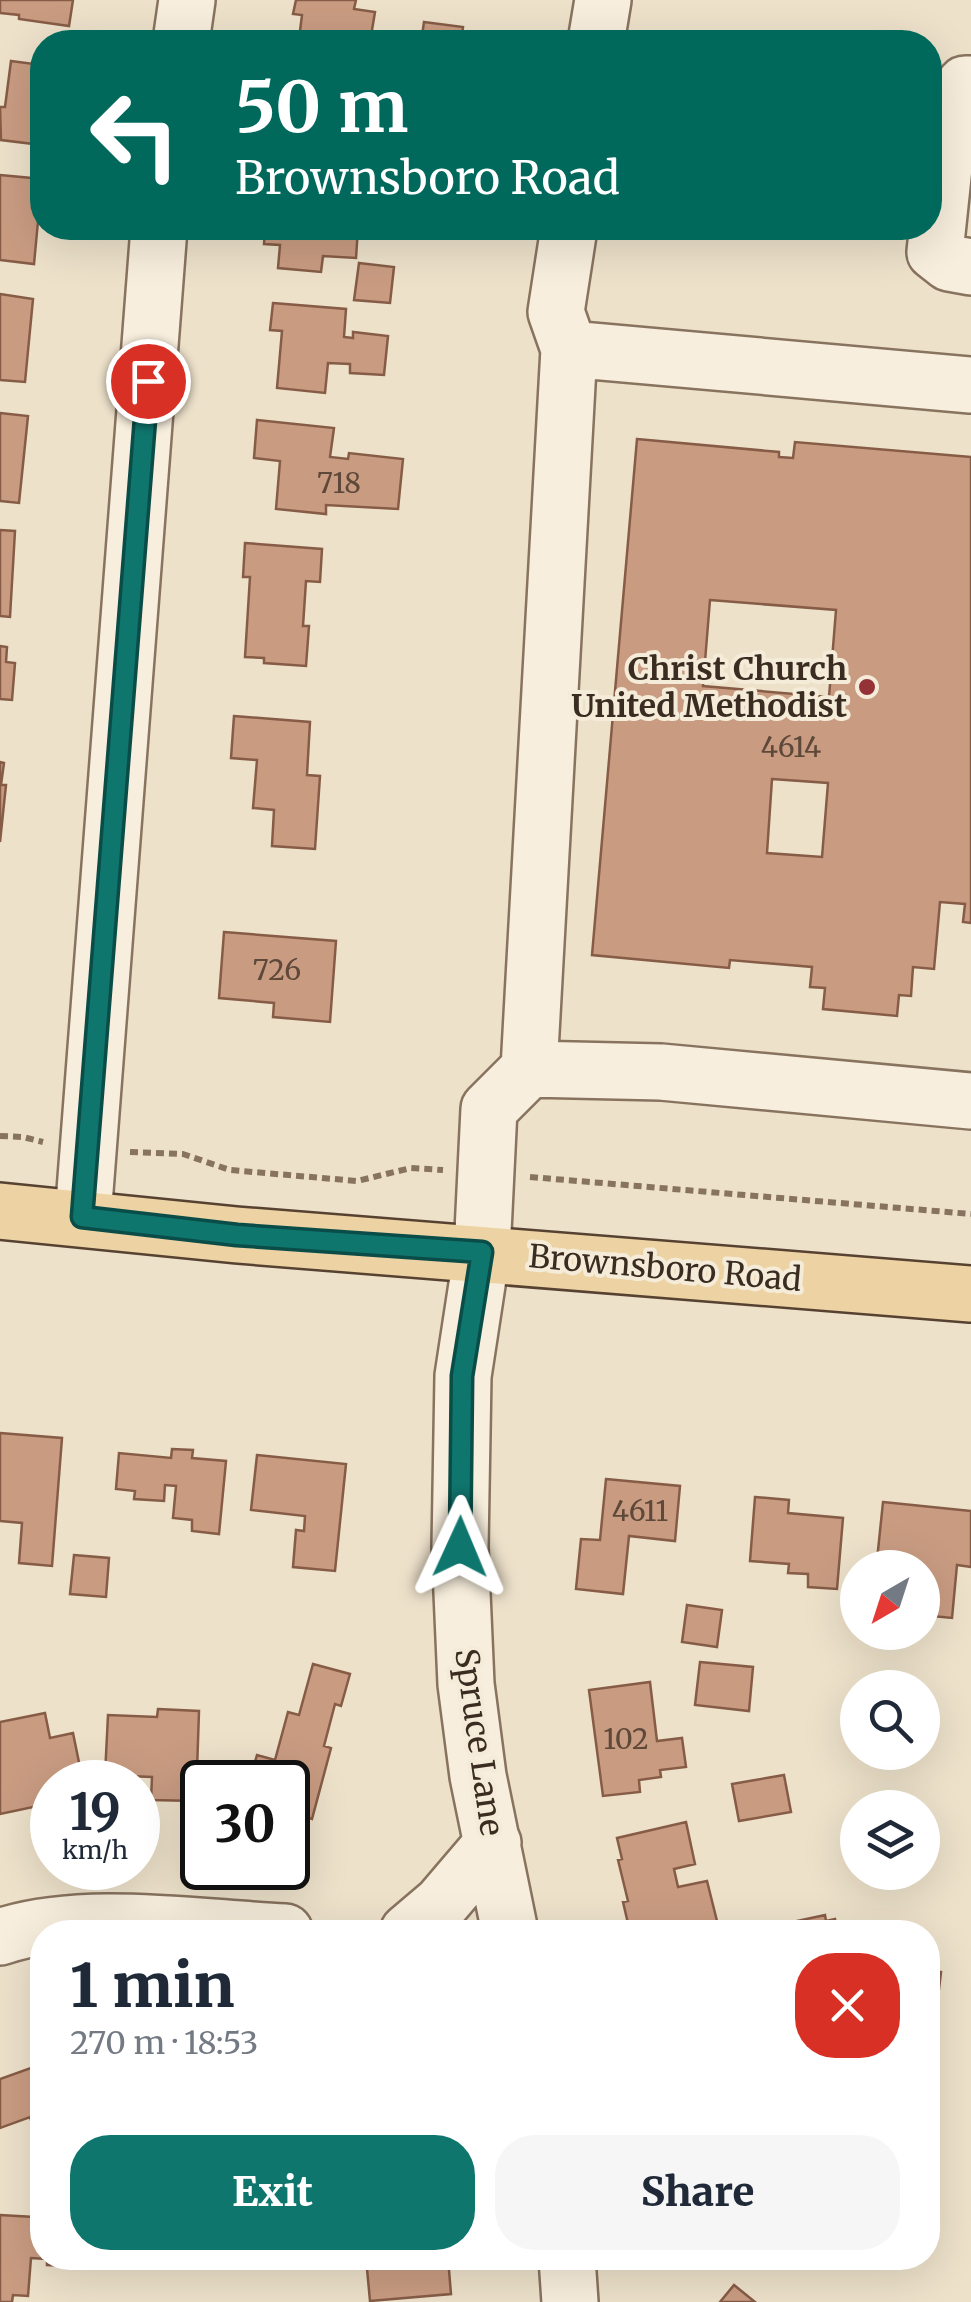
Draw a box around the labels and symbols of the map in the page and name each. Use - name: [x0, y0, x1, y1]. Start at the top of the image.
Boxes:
- pin: [106, 339, 191, 424]
- house number: 718: [317, 465, 361, 501]
- place label: Christ Church United Methodist: [571, 649, 847, 726]
- marker: Christ Church United Methodist: [856, 676, 878, 698]
- house number: 4614: [761, 729, 821, 765]
- house number: 726: [253, 952, 301, 988]
- street label: Brownsboro Road: [527, 1236, 803, 1300]
- house number: 4611: [612, 1493, 668, 1529]
- position arrow: [408, 1495, 512, 1599]
- north arrow: [840, 1550, 940, 1650]
- street label: Spruce Lane: [446, 1646, 512, 1838]
- house number: 102: [603, 1721, 649, 1757]
- speed limit sign: 30: [180, 1760, 310, 1890]

